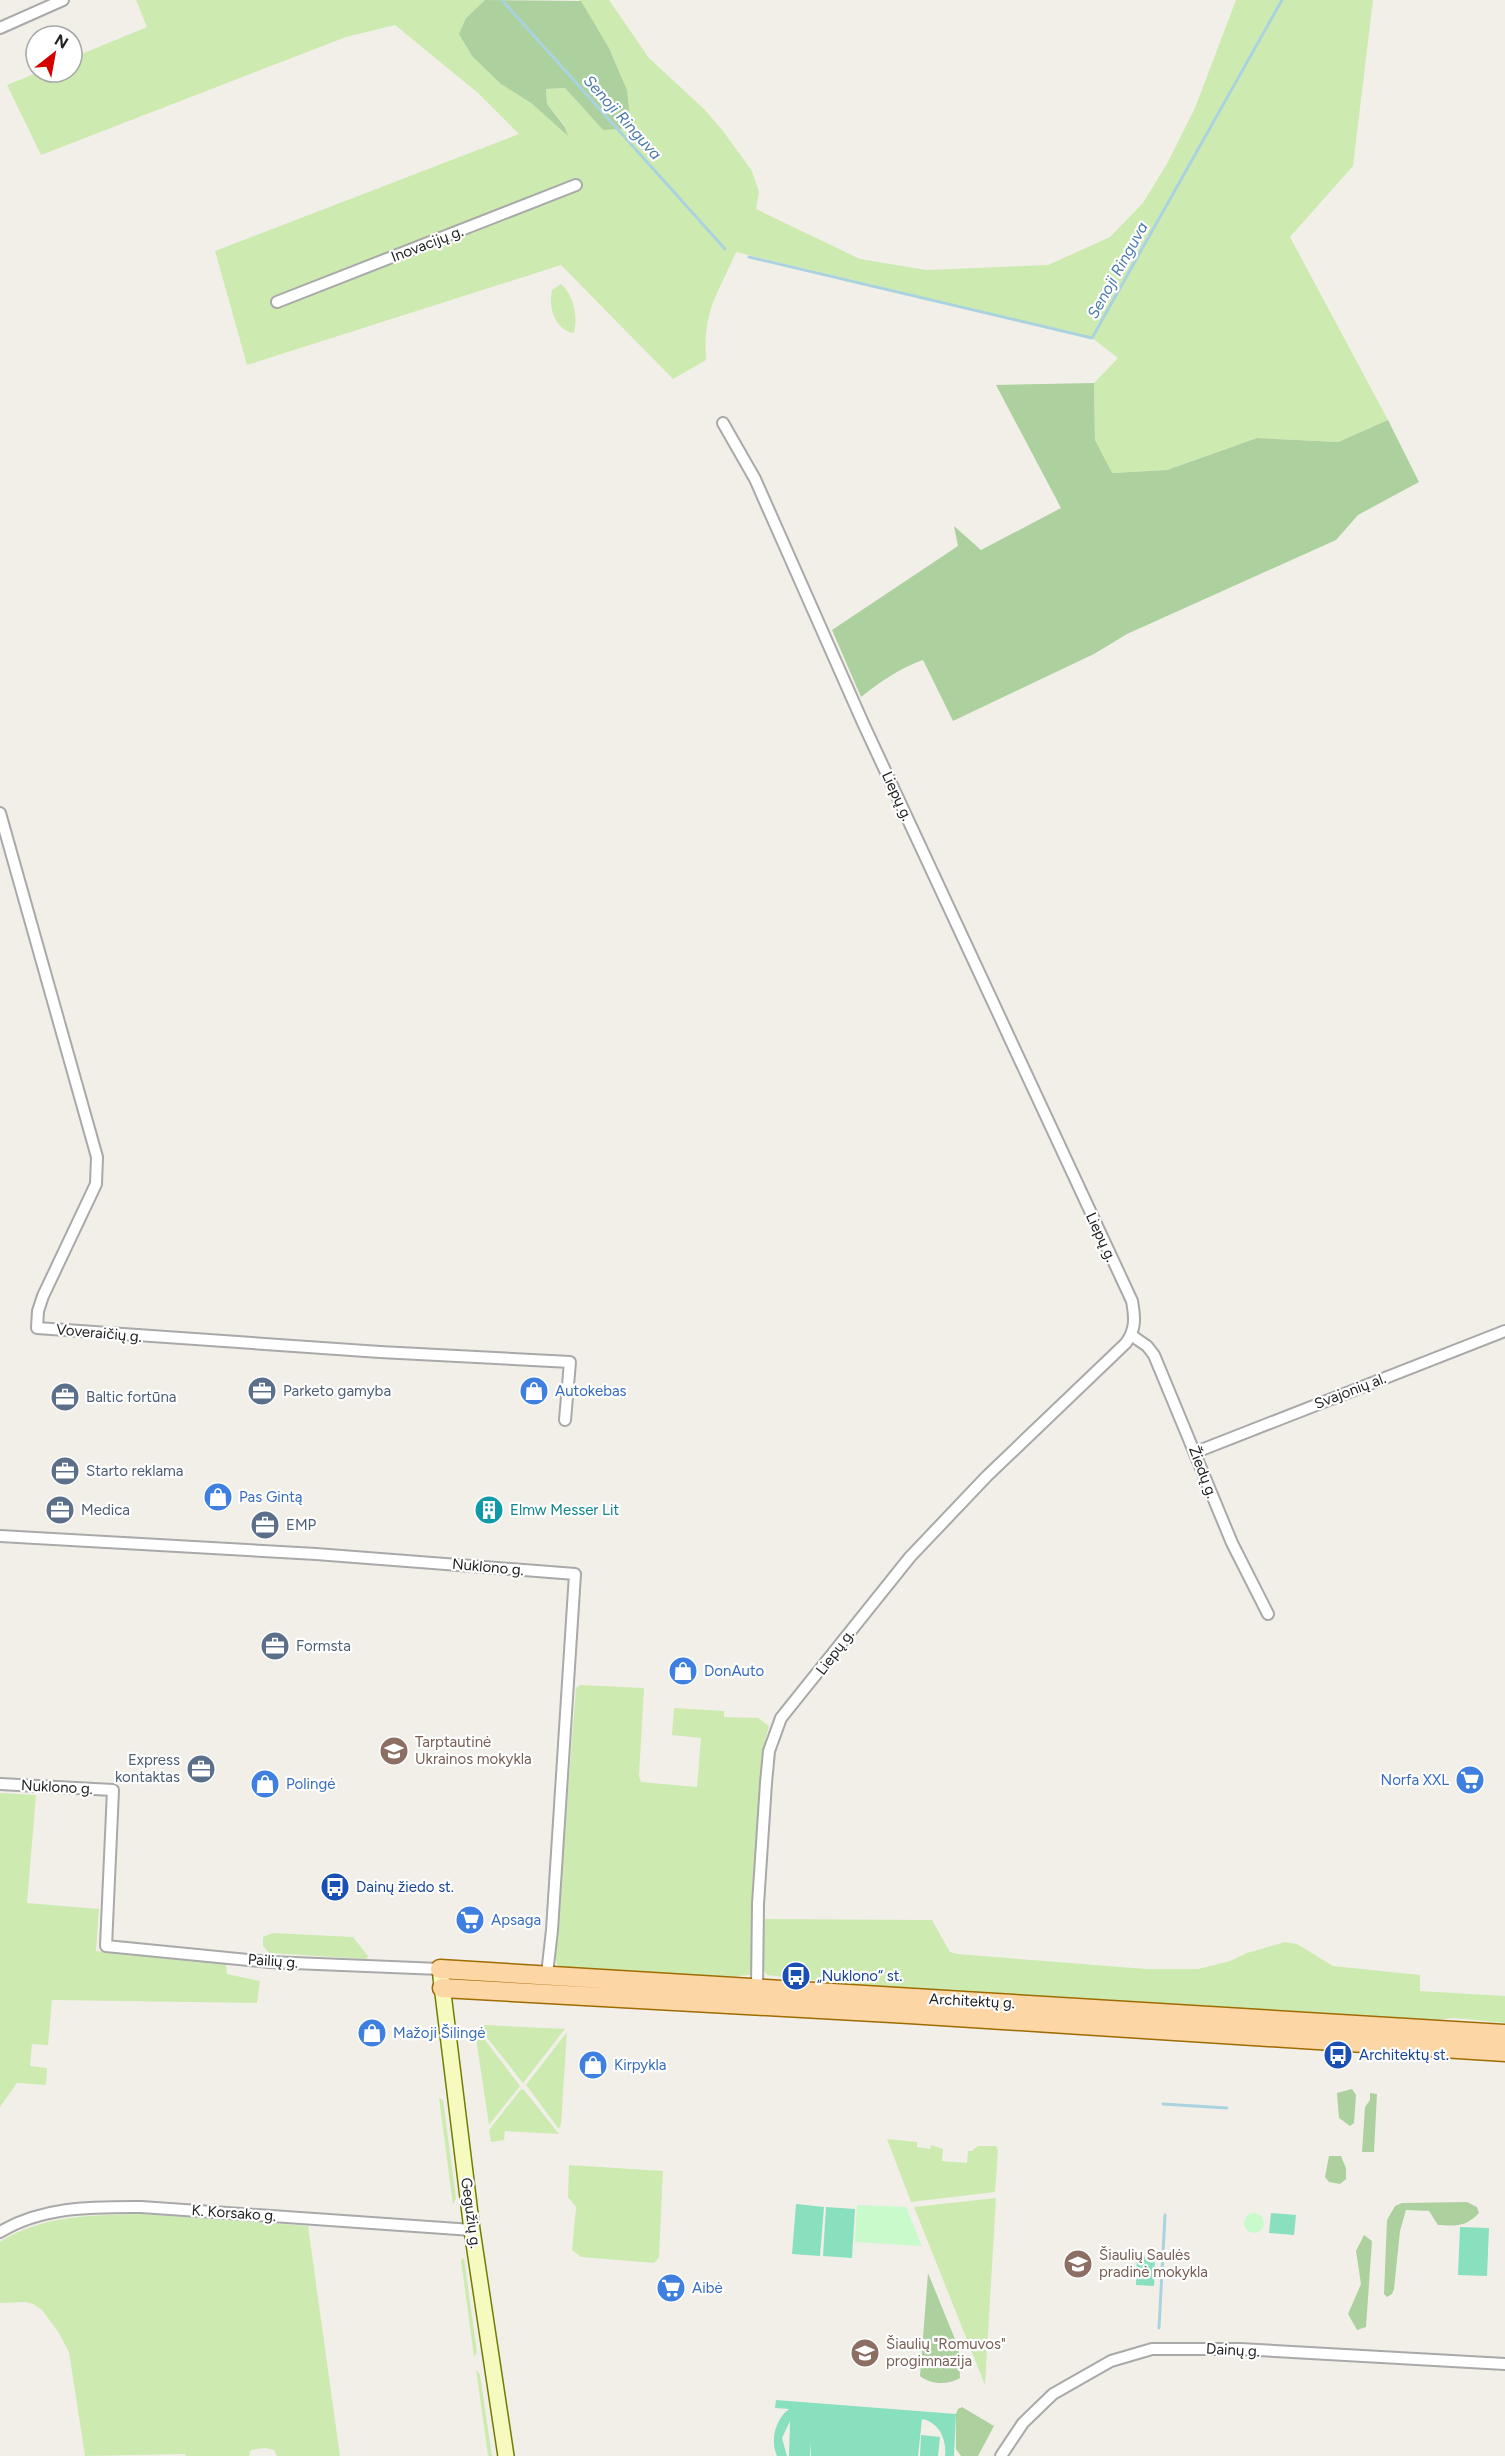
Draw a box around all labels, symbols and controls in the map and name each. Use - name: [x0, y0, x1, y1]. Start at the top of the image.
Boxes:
- north arrow: [24, 24, 84, 84]
- text: N: [51, 30, 72, 53]
- water label: Senoji Ringuva: [580, 71, 666, 163]
- water label: Senoji Ringuva: [1083, 219, 1152, 322]
- street label: Inovacijų g.: [388, 222, 466, 266]
- street label: Liepų g.: [878, 768, 916, 824]
- street label: Liepų g.: [1082, 1209, 1120, 1265]
- street label: Voveraičių g.: [55, 1320, 143, 1346]
- street label: Svajonių al.: [1312, 1369, 1388, 1413]
- office icon: Parketo gamyba: [246, 1375, 278, 1407]
- shop icon: Autokebas: [518, 1375, 550, 1407]
- office icon: Baltic fortūna: [49, 1381, 81, 1413]
- place label: Parketo gamyba: [283, 1382, 391, 1400]
- place label: Autokebas: [555, 1382, 627, 1400]
- place label: Baltic fortūna: [86, 1388, 176, 1406]
- street label: Žiedų g.: [1185, 1444, 1221, 1500]
- office icon: Starto reklama: [49, 1455, 81, 1487]
- place label: Starto reklama: [86, 1462, 184, 1480]
- shop icon: Pas Gintą: [202, 1481, 234, 1513]
- place label: Pas Gintą: [239, 1488, 303, 1506]
- office icon: Medica: [44, 1494, 76, 1526]
- building icon: Elmw Messer Lit: [473, 1494, 505, 1526]
- place label: Medica: [81, 1501, 130, 1519]
- place label: Elmw Messer Lit: [510, 1501, 619, 1519]
- office icon: EMP: [249, 1509, 281, 1541]
- place label: EMP: [286, 1516, 317, 1534]
- street label: Nuklono g.: [451, 1555, 525, 1579]
- street label: Liepų g.: [812, 1626, 858, 1678]
- office icon: Formsta: [259, 1630, 291, 1662]
- place label: Formsta: [296, 1637, 351, 1655]
- shop icon: DonAuto: [667, 1655, 699, 1687]
- place label: DonAuto: [704, 1662, 765, 1680]
- place label: Tarptautinė Ukrainos mokykla: [415, 1733, 532, 1768]
- school or university icon: Tarptautinė Ukrainos mokykla: [378, 1735, 410, 1767]
- place label: Express kontaktas: [115, 1751, 180, 1786]
- office icon: Express kontaktas: [185, 1753, 217, 1785]
- supermarket icon: Norfa XXL: [1454, 1764, 1486, 1796]
- shop icon: Polingė: [249, 1768, 281, 1800]
- place label: Norfa XXL: [1381, 1771, 1449, 1789]
- place label: Polingė: [286, 1775, 335, 1793]
- street label: Nuklono g.: [21, 1776, 93, 1798]
- bus stop icon: Dainų žiedo st.: [319, 1871, 351, 1903]
- place label: Dainų žiedo st.: [356, 1878, 454, 1896]
- supermarket icon: Apsaga: [454, 1904, 486, 1936]
- place label: Apsaga: [491, 1911, 541, 1929]
- street label: Pailių g.: [247, 1950, 299, 1972]
- bus stop icon: „Nuklono“ st.: [780, 1960, 812, 1992]
- place label: „Nuklono“ st.: [817, 1967, 902, 1985]
- street label: Architektų g.: [929, 1990, 1015, 2012]
- shop icon: Mažoji Šilingė: [356, 2017, 388, 2049]
- place label: Mažoji Šilingė: [393, 2024, 485, 2042]
- bus stop icon: Architektų st.: [1322, 2039, 1354, 2071]
- place label: Architektų st.: [1359, 2046, 1449, 2064]
- shop icon: Kirpykla: [577, 2049, 609, 2081]
- place label: Kirpykla: [614, 2056, 666, 2074]
- street label: Gegužių g.: [457, 2176, 485, 2250]
- street label: K. Korsako g.: [191, 2201, 277, 2225]
- place label: Šiaulių Saulės pradinė mokykla: [1099, 2246, 1208, 2281]
- school or university icon: Šiaulių Saulės pradinė mokykla: [1062, 2248, 1094, 2280]
- supermarket icon: Aibė: [655, 2272, 687, 2304]
- place label: Aibė: [692, 2279, 723, 2297]
- place label: Šiaulių "Romuvos" progimnazija: [886, 2335, 1006, 2370]
- school or university icon: Šiaulių "Romuvos" progimnazija: [849, 2337, 881, 2369]
- street label: Dainų g.: [1206, 2340, 1260, 2360]

